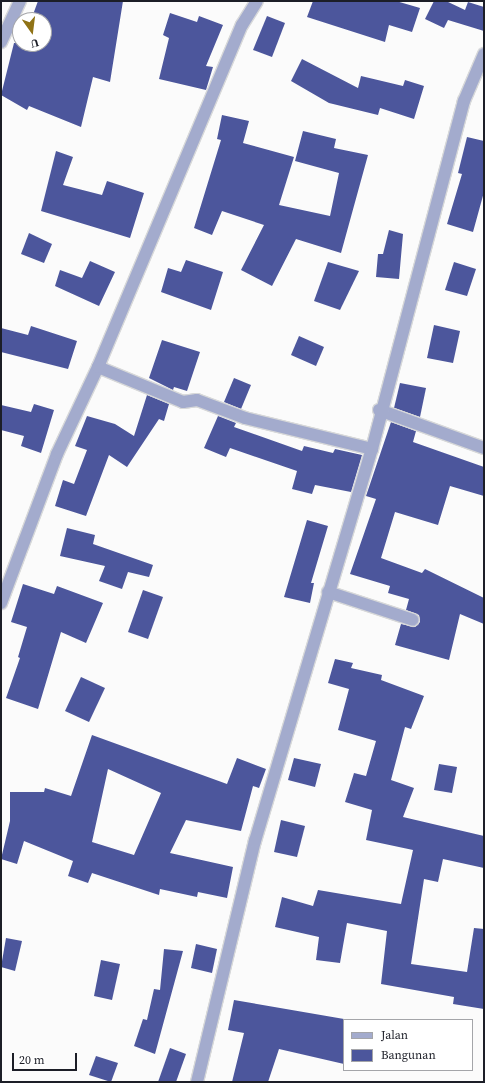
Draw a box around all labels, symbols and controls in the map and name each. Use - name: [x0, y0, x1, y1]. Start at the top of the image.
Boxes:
- north arrow: [12, 12, 52, 52]
- text: U: [29, 35, 41, 51]
- legend: [343, 1019, 473, 1071]
- text: Jalan: [381, 1027, 408, 1043]
- scale bar: [14, 1045, 79, 1071]
- text: Bangunan: [381, 1047, 436, 1063]
- text: 20 m: [19, 1052, 45, 1068]

